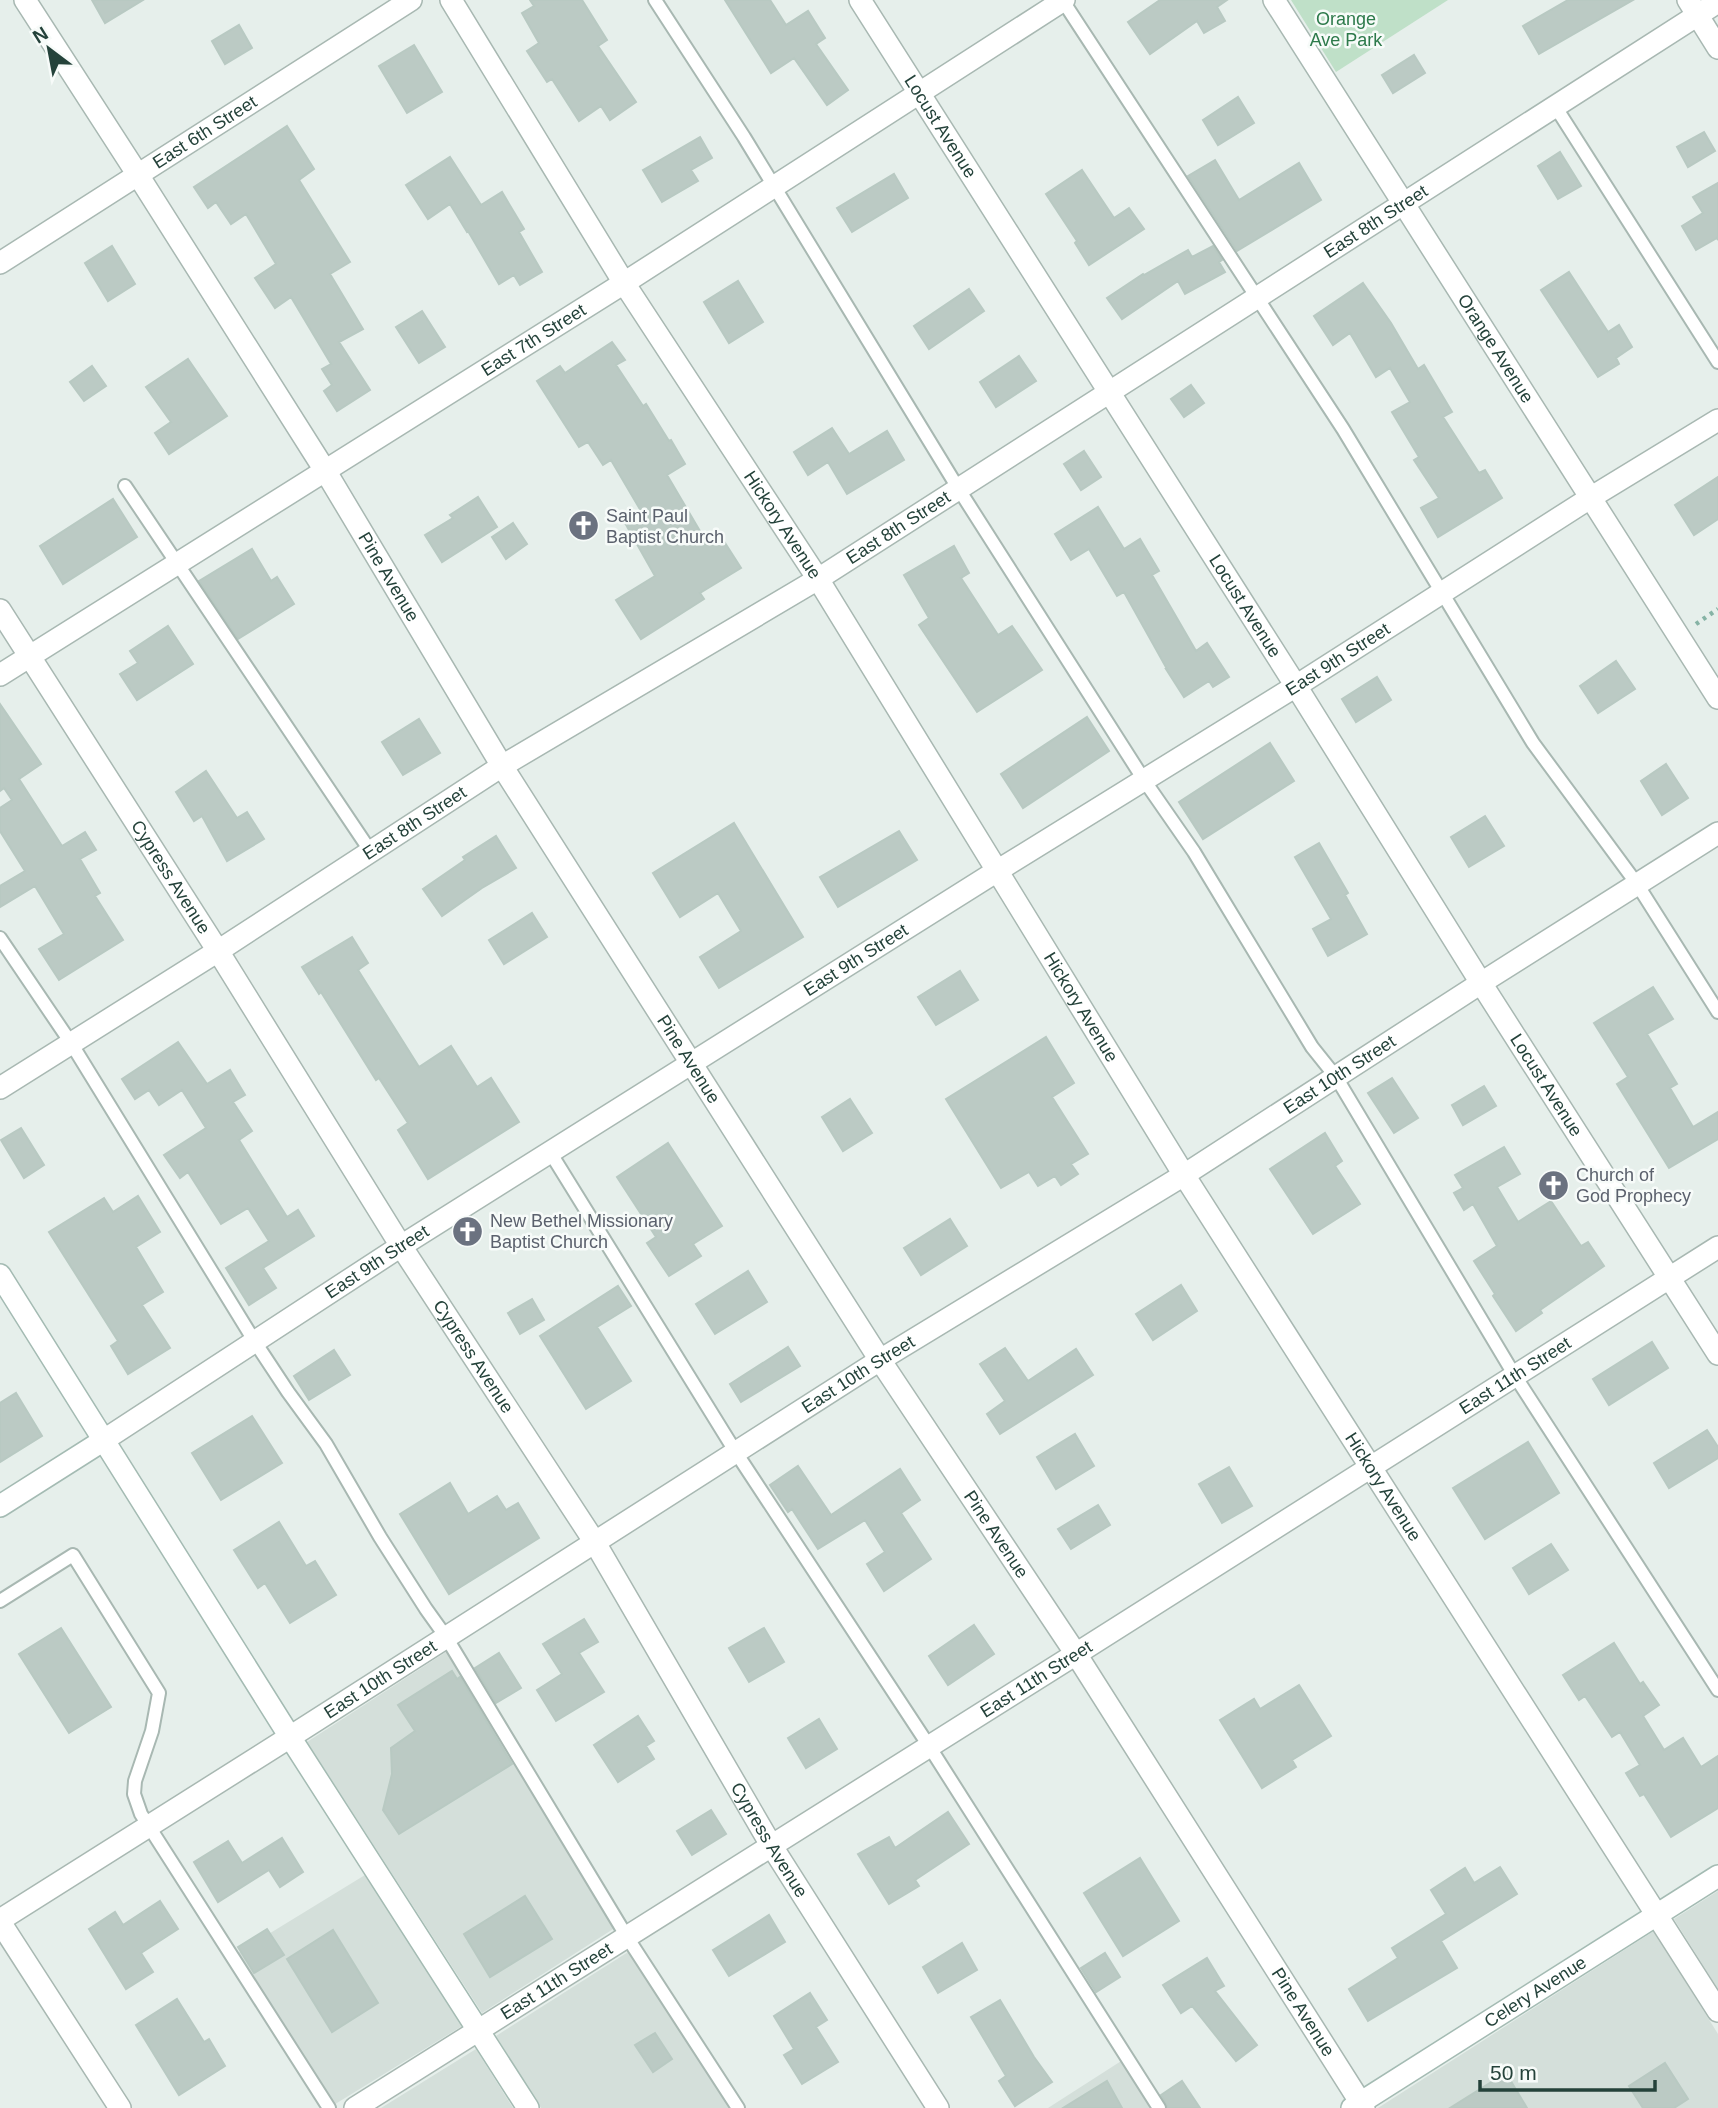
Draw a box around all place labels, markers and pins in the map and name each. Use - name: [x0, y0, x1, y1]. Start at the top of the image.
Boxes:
- place label: Saint Paul Baptist Church: [606, 506, 724, 547]
- church icon: Saint Paul Baptist Church: [566, 509, 600, 543]
- place label: Church of God Prophecy: [1576, 1165, 1691, 1206]
- church icon: Church of God Prophecy: [1536, 1168, 1570, 1202]
- place label: New Bethel Missionary Baptist Church: [490, 1211, 673, 1252]
- church icon: New Bethel Missionary Baptist Church: [450, 1214, 484, 1248]

